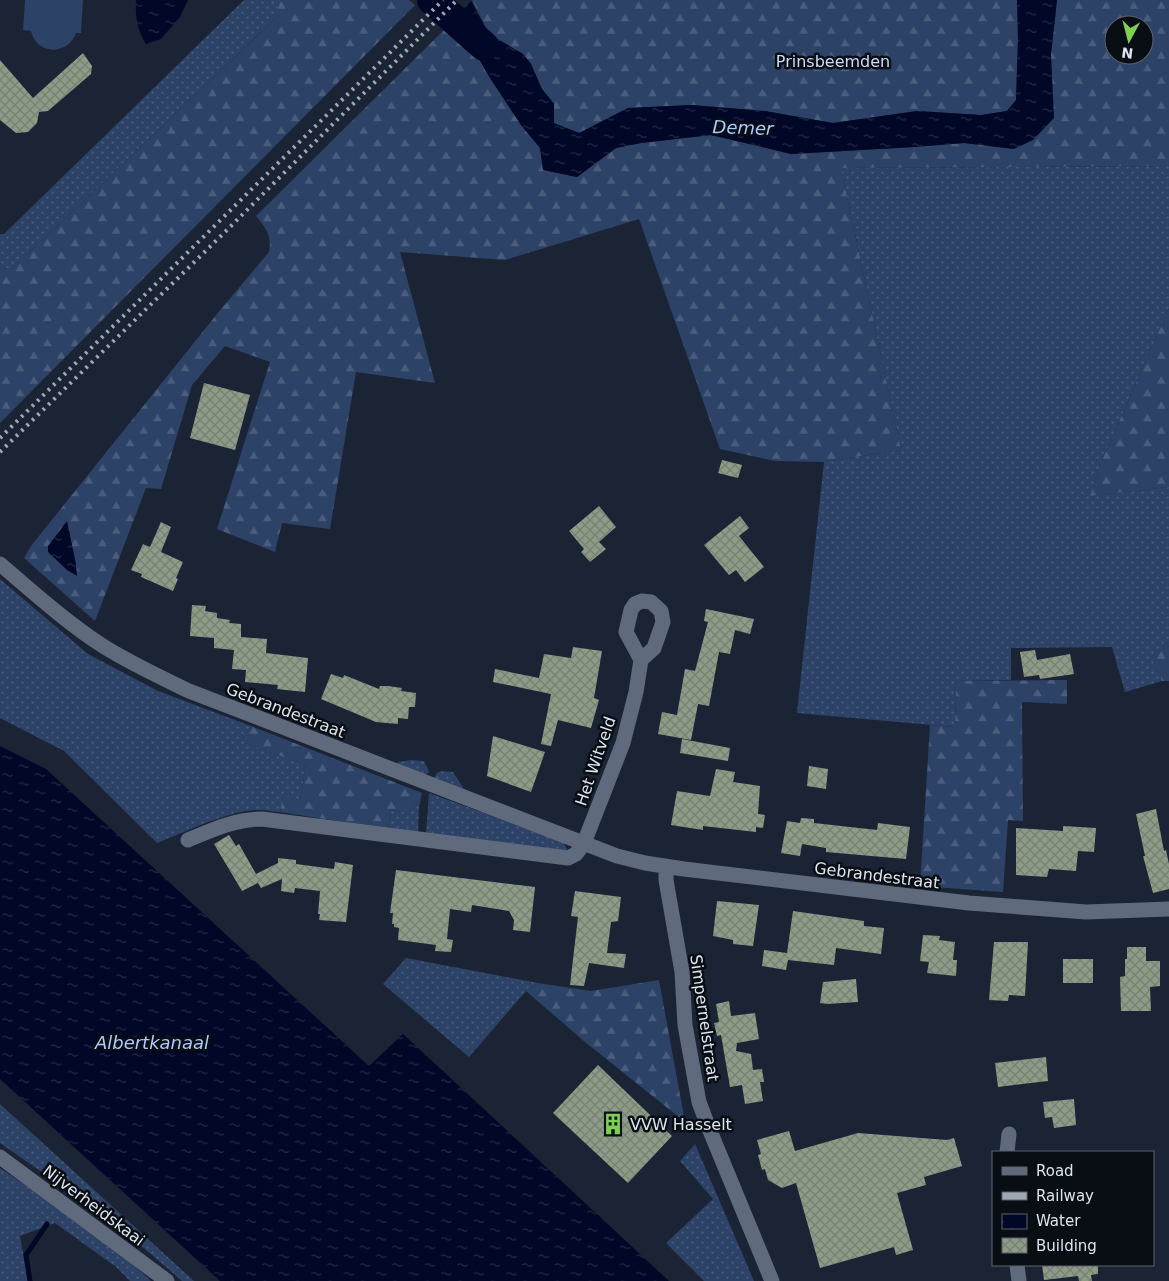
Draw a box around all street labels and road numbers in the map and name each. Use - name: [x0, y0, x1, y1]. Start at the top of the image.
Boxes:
- street label: Gebrandestraat: [224, 679, 348, 742]
- street label: Het Witveld: [571, 714, 620, 808]
- street label: Gebrandestraat: [813, 858, 941, 893]
- street label: Simpernelstraat: [686, 953, 723, 1083]
- street label: Nijverheidskaai: [39, 1161, 148, 1250]

